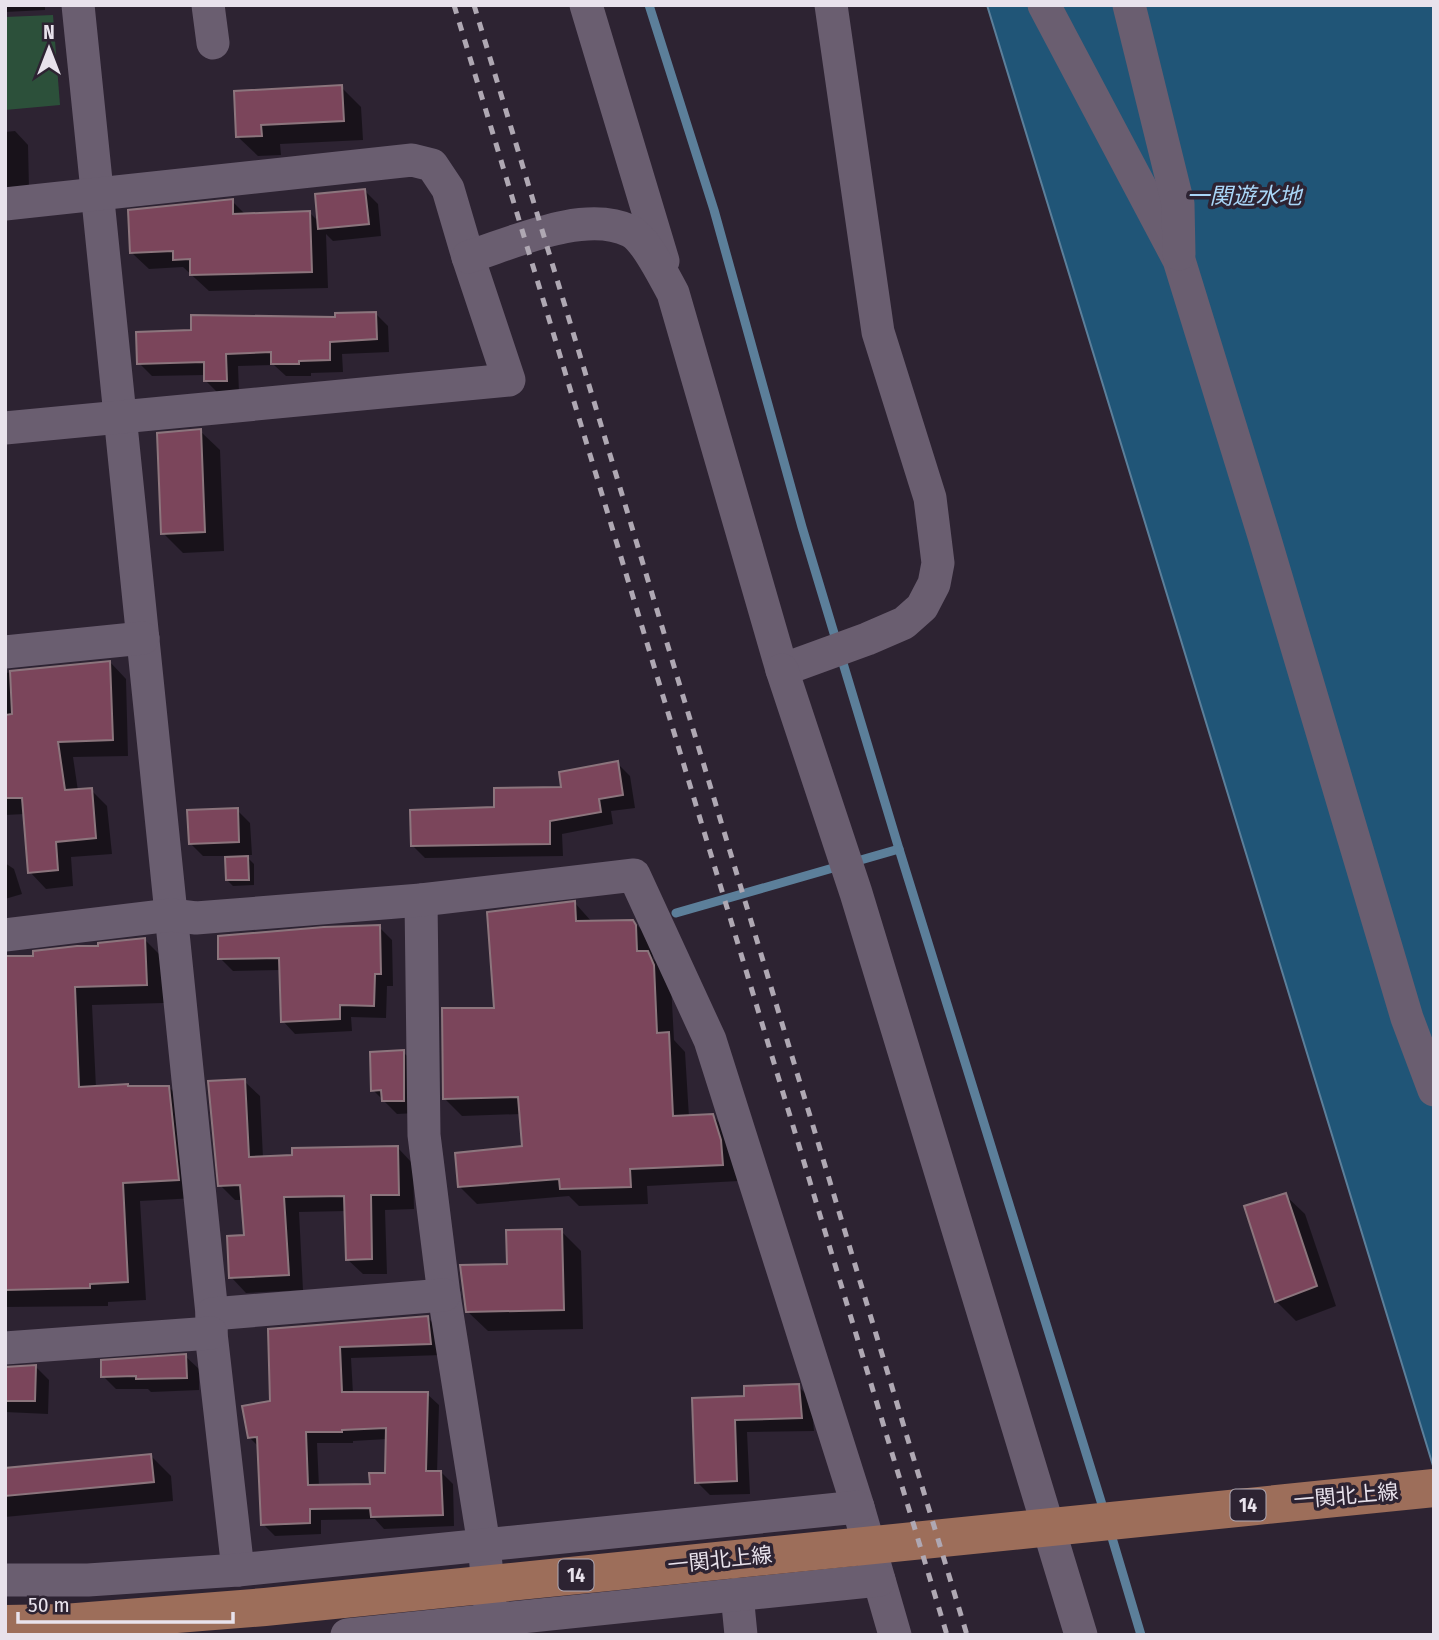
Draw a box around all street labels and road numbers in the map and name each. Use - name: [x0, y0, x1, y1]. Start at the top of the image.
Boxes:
- street label: 一関北上線: [1293, 1478, 1399, 1514]
- road number: 14: [1230, 1490, 1266, 1520]
- street label: 一関北上線: [666, 1542, 774, 1578]
- road number: 14: [558, 1560, 594, 1590]

